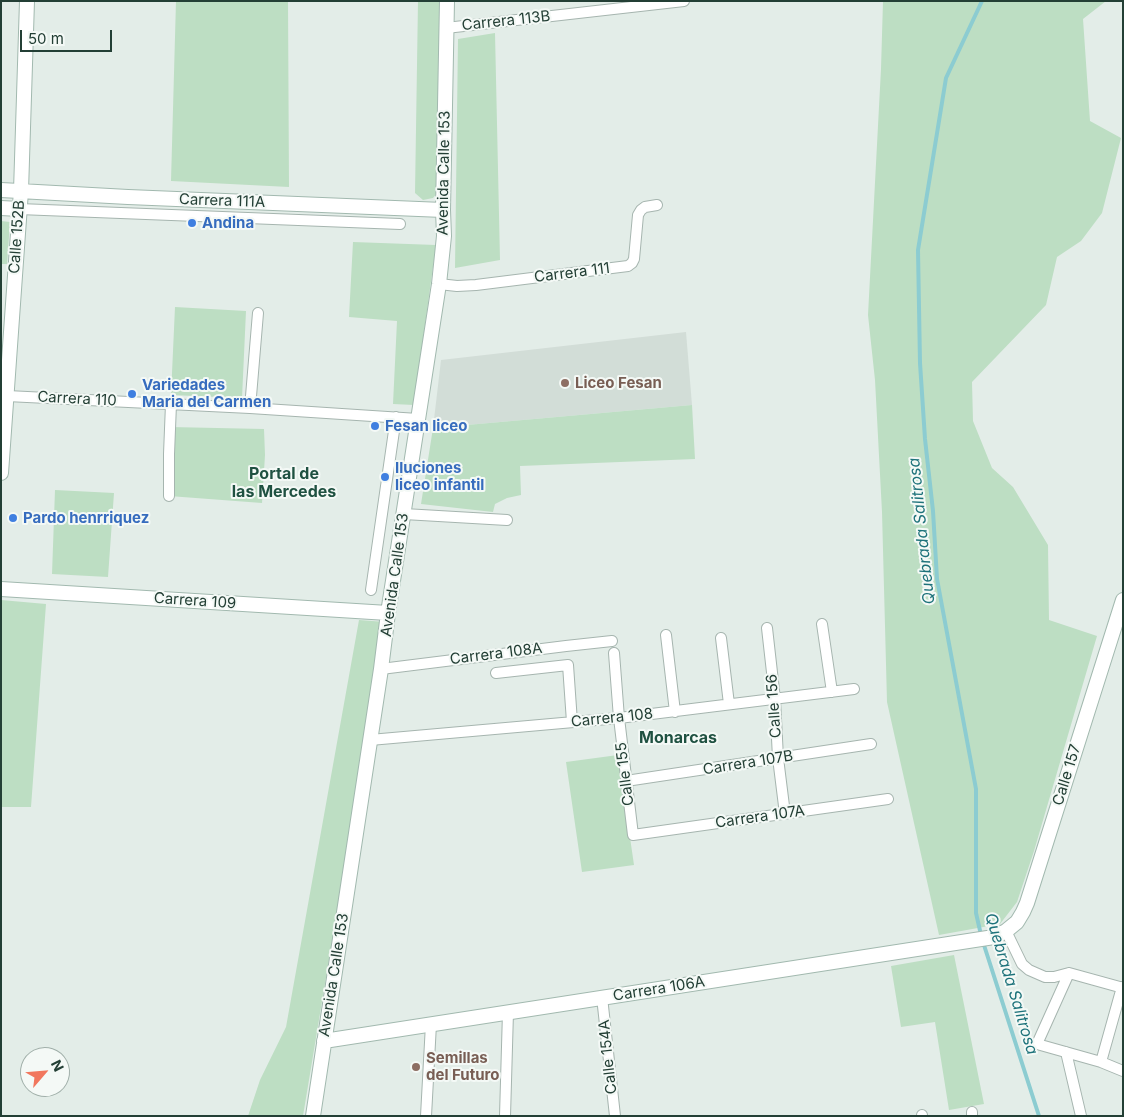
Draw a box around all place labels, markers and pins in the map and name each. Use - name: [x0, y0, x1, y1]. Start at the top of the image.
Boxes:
- place label: Andina: [202, 214, 254, 232]
- marker: Andina: [186, 217, 198, 229]
- place label: Liceo Fesan: [575, 374, 662, 392]
- place label: Variedades Maria del Carmen: [142, 376, 271, 411]
- marker: Liceo Fesan: [559, 377, 571, 389]
- marker: Variedades Maria del Carmen: [126, 388, 138, 400]
- place label: Fesan liceo: [385, 417, 467, 435]
- marker: Fesan liceo: [369, 420, 381, 432]
- place label: Iluciones liceo infantil: [395, 459, 484, 494]
- marker: Iluciones liceo infantil: [379, 471, 391, 483]
- place label: Pardo henrriquez: [23, 509, 149, 527]
- marker: Pardo henrriquez: [7, 512, 19, 524]
- place label: Semillas del Futuro: [426, 1049, 499, 1084]
- marker: Semillas del Futuro: [410, 1061, 422, 1073]

